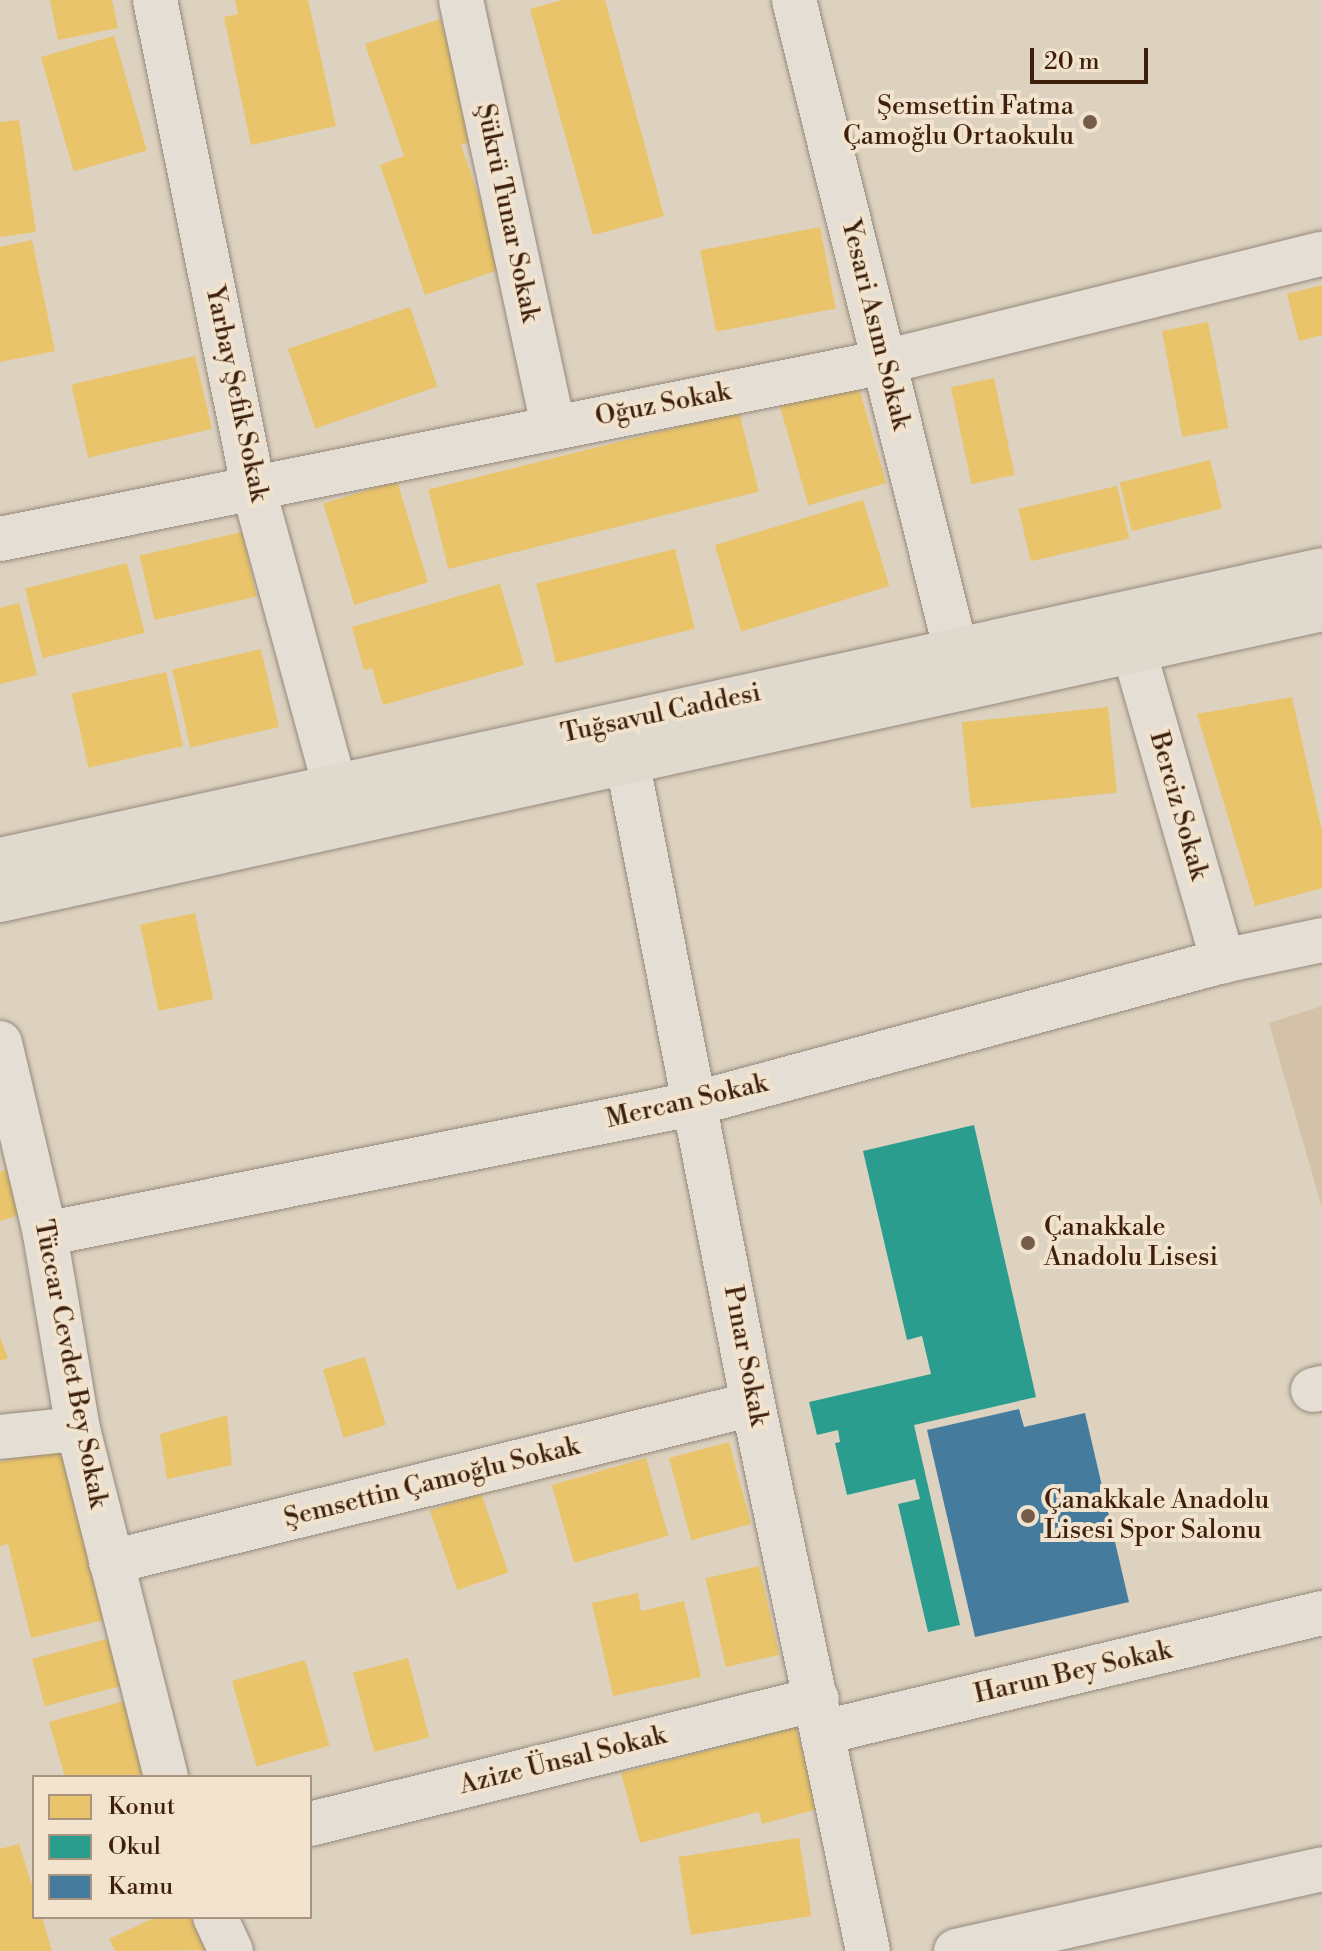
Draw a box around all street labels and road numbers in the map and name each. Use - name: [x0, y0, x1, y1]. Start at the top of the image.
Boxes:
- street label: Şükrü Tunar Sokak: [469, 101, 545, 325]
- street label: Yesari Asım Sokak: [834, 217, 916, 433]
- street label: Yarbay Şefik Sokak: [198, 284, 274, 504]
- street label: Oğuz Sokak: [593, 377, 733, 433]
- street label: Tuğsavul Caddesi: [558, 678, 764, 750]
- street label: Berciz Sokak: [1142, 728, 1214, 884]
- street label: Mercan Sokak: [603, 1068, 771, 1136]
- street label: Tüccar Cevdet Bey Sokak: [27, 1217, 113, 1511]
- street label: Pınar Sokak: [716, 1283, 774, 1429]
- street label: Şemsettin Çamoğlu Sokak: [281, 1431, 583, 1535]
- street label: Harun Bey Sokak: [971, 1635, 1175, 1711]
- street label: Azize Ünsal Sokak: [456, 1720, 670, 1802]

